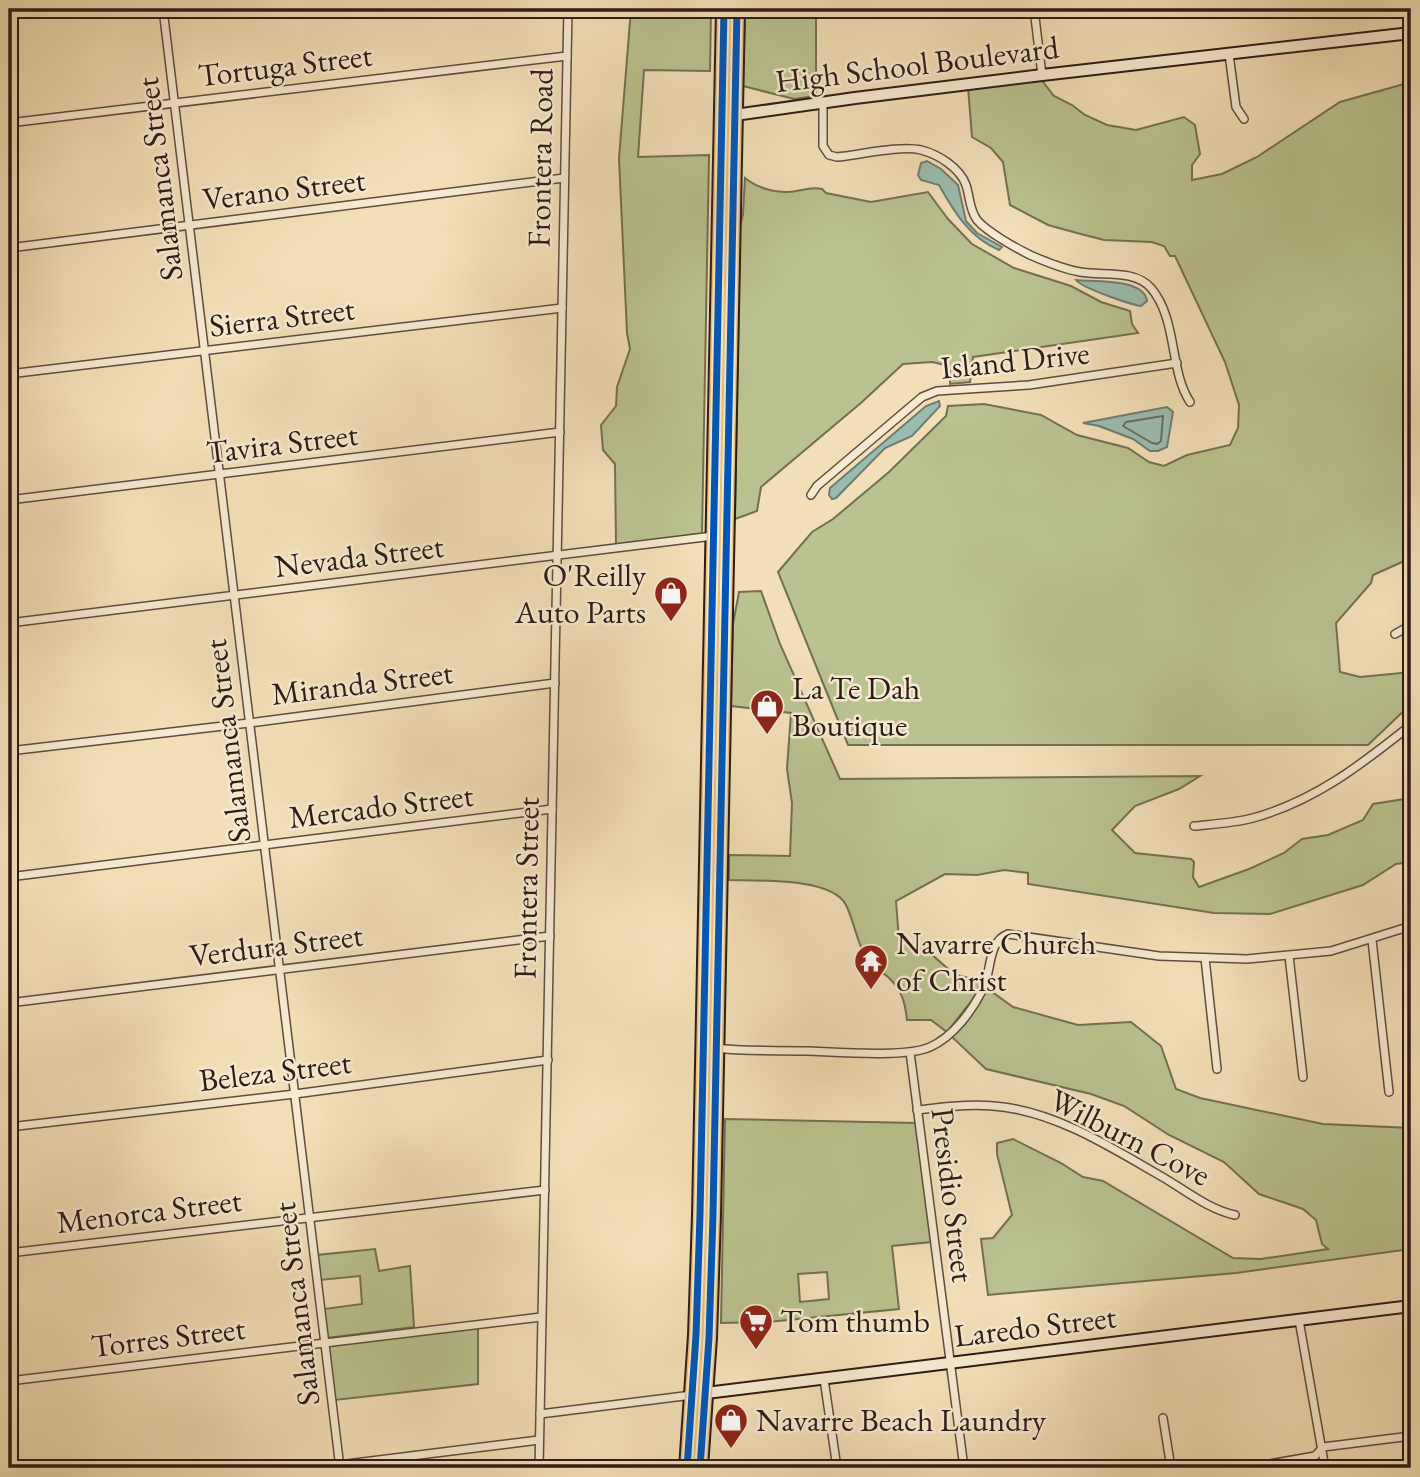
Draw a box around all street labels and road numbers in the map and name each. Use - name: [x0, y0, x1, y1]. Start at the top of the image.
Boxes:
- street label: High School Boulevard: [773, 26, 1062, 102]
- street label: Tortuga Street: [196, 33, 374, 97]
- street label: Frontera Road: [517, 67, 563, 248]
- street label: Salamanca Street: [126, 75, 192, 283]
- street label: Verano Street: [200, 158, 368, 220]
- street label: Sierra Street: [207, 287, 357, 347]
- street label: Island Drive: [938, 331, 1092, 389]
- street label: Tavira Street: [204, 413, 360, 473]
- street label: Nevada Street: [272, 525, 446, 587]
- street label: Salamanca Street: [194, 637, 260, 845]
- street label: Miranda Street: [269, 651, 455, 715]
- street label: Mercado Street: [286, 774, 476, 838]
- street label: Frontera Street: [503, 796, 549, 980]
- street label: Verdura Street: [187, 914, 365, 976]
- street label: Beleza Street: [197, 1041, 353, 1101]
- street label: Wilburn Cove: [1042, 1078, 1218, 1196]
- street label: Presidio Street: [921, 1105, 985, 1285]
- street label: Menorca Street: [54, 1179, 244, 1243]
- street label: Salamanca Street: [263, 1200, 329, 1408]
- street label: Laredo Street: [952, 1295, 1118, 1357]
- street label: Torres Street: [89, 1307, 247, 1367]

